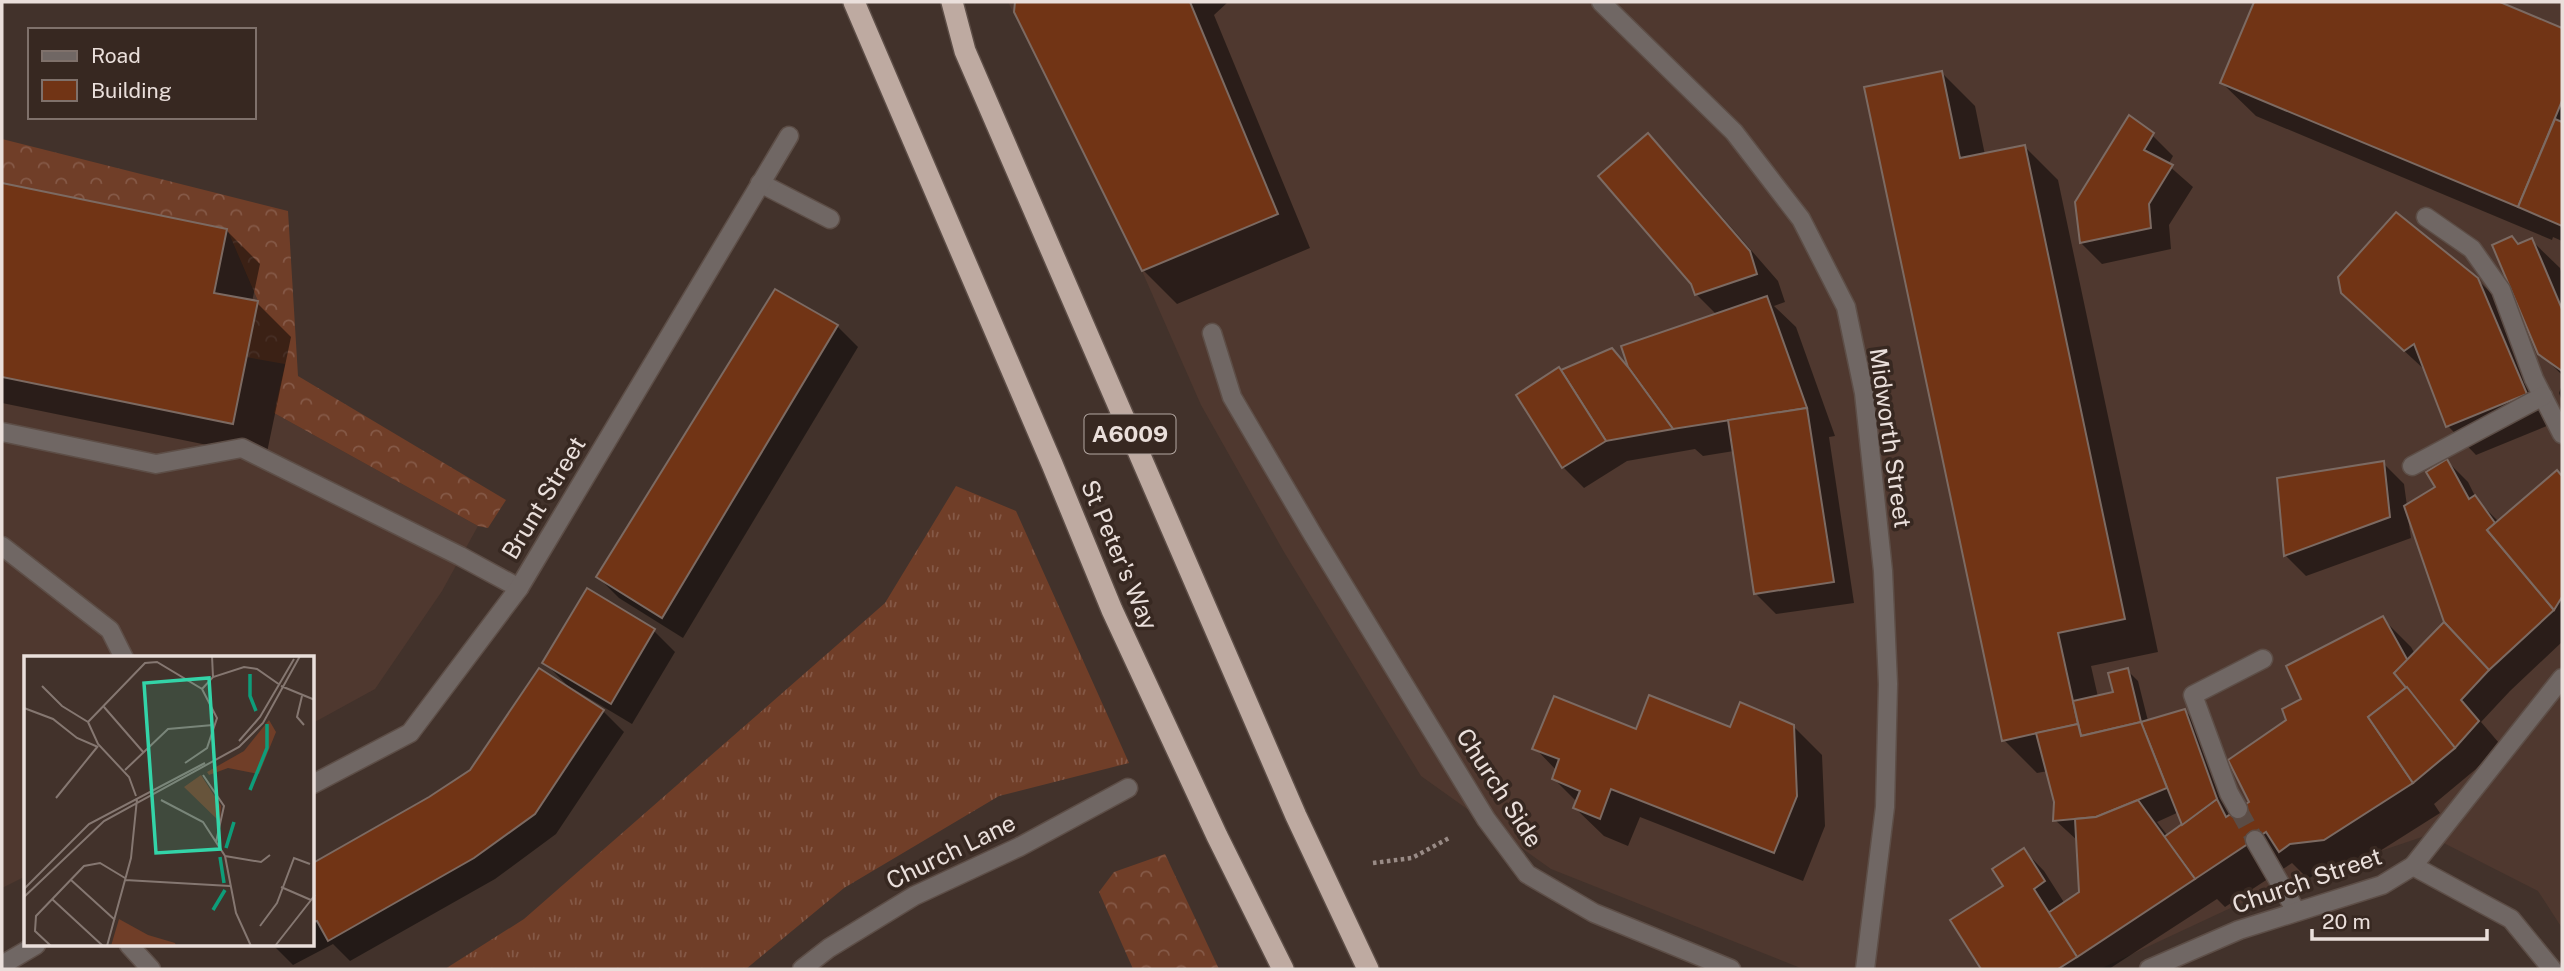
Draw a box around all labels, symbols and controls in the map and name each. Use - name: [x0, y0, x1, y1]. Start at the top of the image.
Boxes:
- legend: [28, 28, 256, 119]
- text: Road: [91, 43, 141, 68]
- text: Building: [91, 78, 172, 103]
- street label: Midworth Street: [1864, 346, 1917, 530]
- road number: A6009: [1084, 414, 1176, 454]
- street label: Brunt Street: [496, 431, 591, 564]
- street label: St Peter's Way: [1076, 475, 1164, 634]
- inset map: [24, 656, 315, 946]
- street label: Church Side: [1451, 723, 1549, 852]
- street label: Church Lane: [881, 808, 1020, 894]
- street label: Church Street: [2228, 841, 2385, 919]
- scale bar: [2312, 898, 2487, 942]
- text: 20 m: [2322, 909, 2371, 934]

